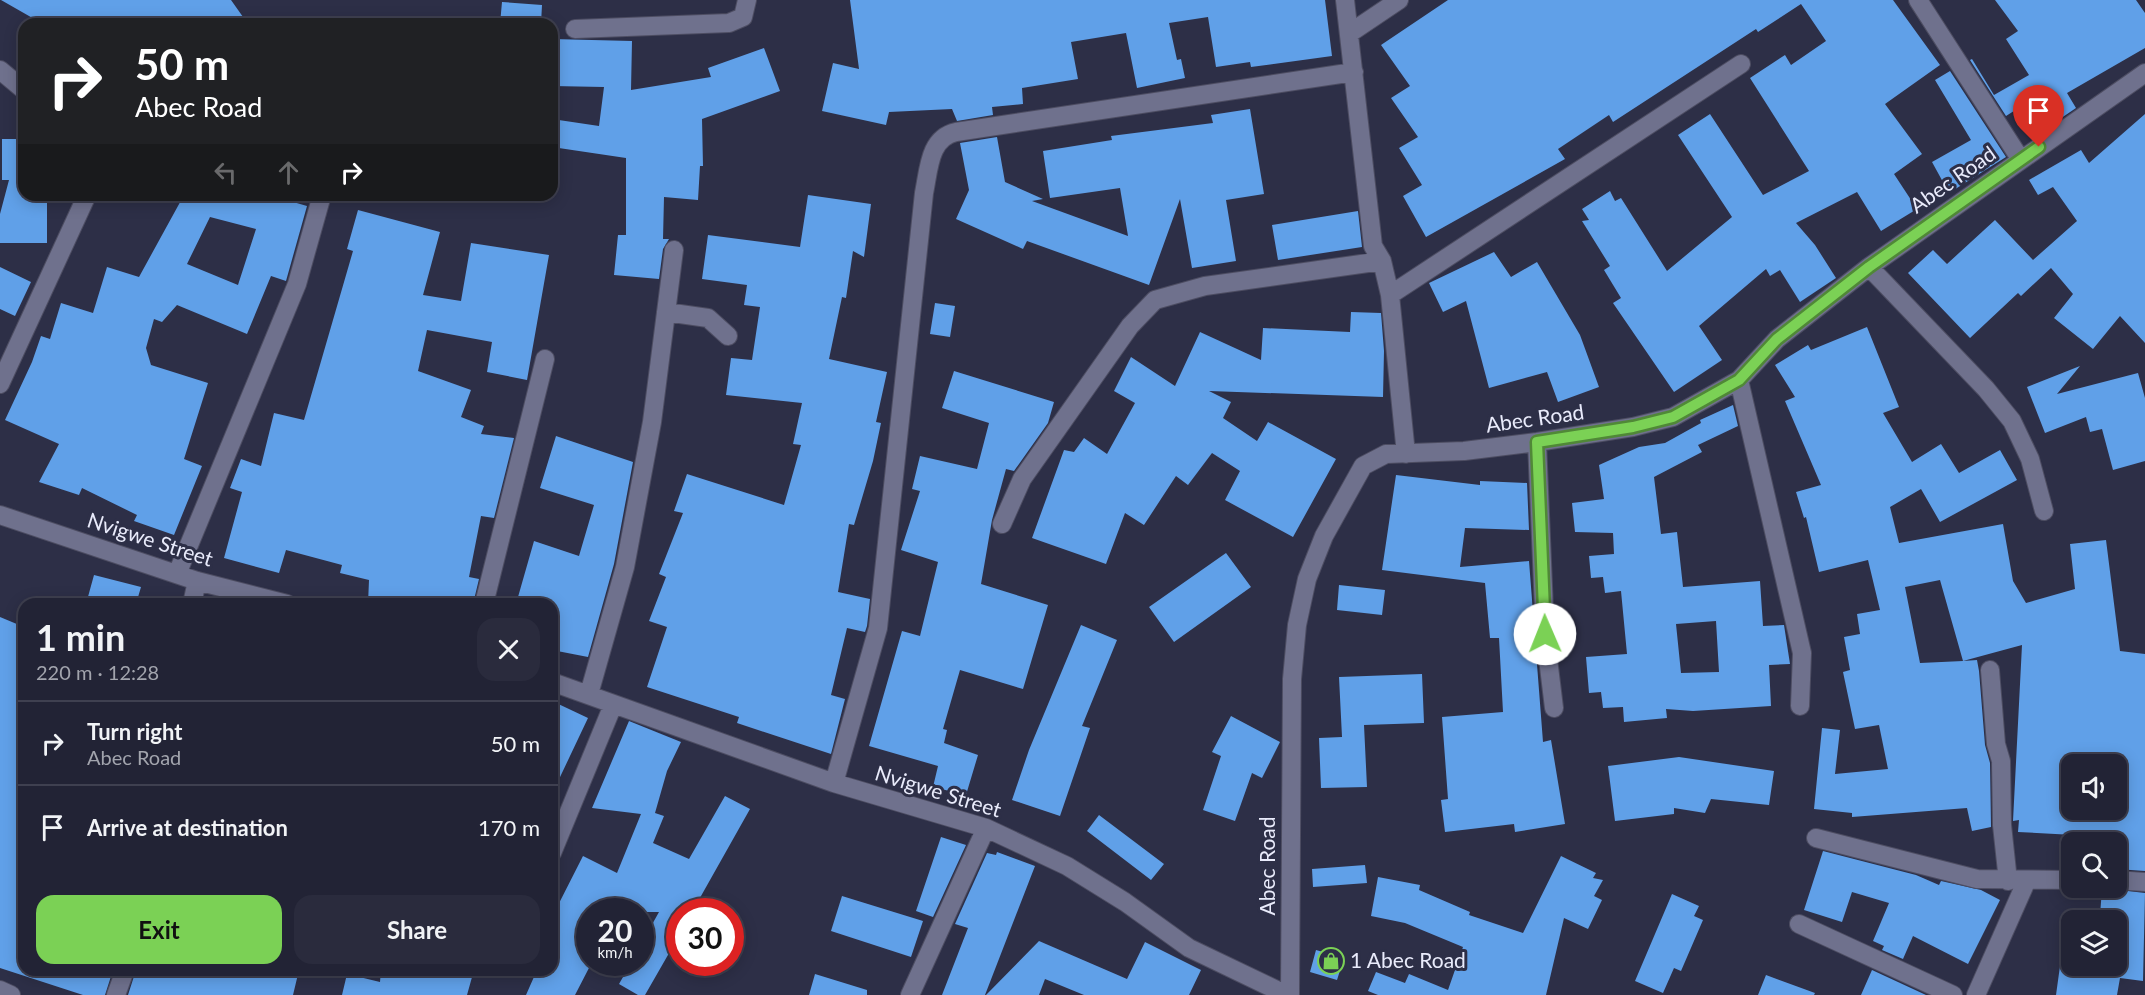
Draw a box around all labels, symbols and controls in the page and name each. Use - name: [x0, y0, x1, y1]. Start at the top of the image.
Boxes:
- text: 50 m: [135, 39, 229, 89]
- icon: right: [36, 42, 114, 120]
- pin: [2013, 85, 2064, 147]
- text: Abec Road: [135, 90, 262, 123]
- icon: arrive: [2022, 94, 2055, 127]
- street label: Abec Road: [1904, 140, 2000, 217]
- icon: left: [209, 156, 242, 189]
- icon: ahead: [272, 156, 305, 189]
- icon: right: [335, 156, 368, 189]
- street label: Abec Road: [1484, 398, 1586, 437]
- street label: Nvigwe Street: [84, 506, 217, 571]
- position arrow: [1513, 602, 1577, 666]
- text: 1 min: [36, 615, 125, 659]
- button: close: [477, 618, 540, 681]
- text: 220 m · 12:28: [36, 660, 159, 684]
- text: Turn right: [87, 718, 182, 745]
- icon: right: [36, 727, 69, 760]
- text: 50 m: [491, 730, 540, 757]
- text: Abec Road: [87, 745, 181, 769]
- map controls: [2061, 754, 2127, 976]
- button: sound: [2061, 754, 2127, 820]
- street label: Nvigwe Street: [872, 760, 1005, 822]
- icon: arrive: [36, 811, 69, 844]
- text: Arrive at destination: [87, 814, 288, 841]
- text: 170 m: [478, 814, 540, 841]
- street label: Abec Road: [1254, 816, 1279, 916]
- button: search: [2061, 832, 2127, 898]
- button: Exit: [36, 895, 282, 964]
- button: Share: [294, 895, 540, 964]
- speed limit sign: 30: [666, 898, 744, 976]
- button: layers: [2061, 910, 2127, 976]
- text: 20: [598, 912, 632, 948]
- text: km/h: [597, 943, 633, 961]
- shop icon: 1 Abec Road: [1316, 946, 1346, 976]
- place label: 1 Abec Road: [1350, 947, 1466, 972]

